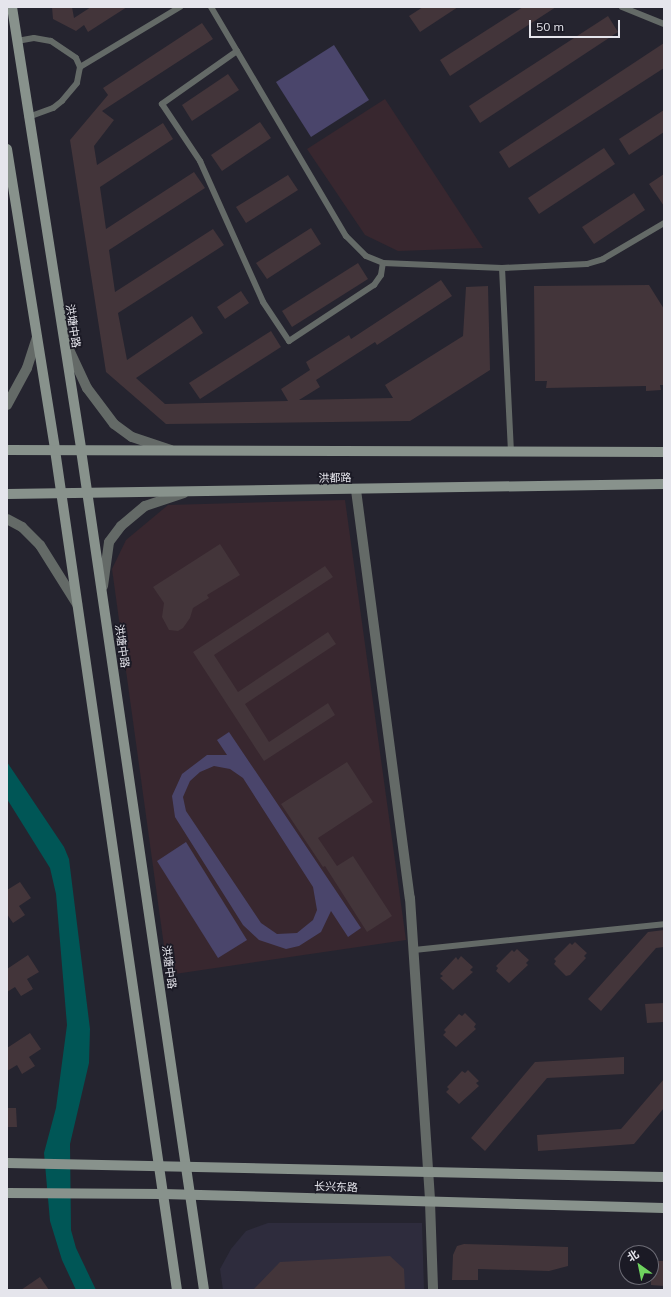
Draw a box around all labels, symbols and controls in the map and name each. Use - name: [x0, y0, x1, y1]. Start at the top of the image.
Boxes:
- scale bar: [531, 12, 622, 38]
- text: 50 m: [536, 19, 564, 34]
- street label: 洪塘中路: [63, 303, 83, 349]
- street label: 洪都路: [318, 471, 352, 485]
- street label: 洪塘中路: [112, 623, 132, 669]
- street label: 洪塘中路: [159, 944, 179, 990]
- street label: 长兴东路: [314, 1180, 358, 1194]
- north arrow: [619, 1245, 659, 1285]
- text: 北: [625, 1247, 641, 1265]

